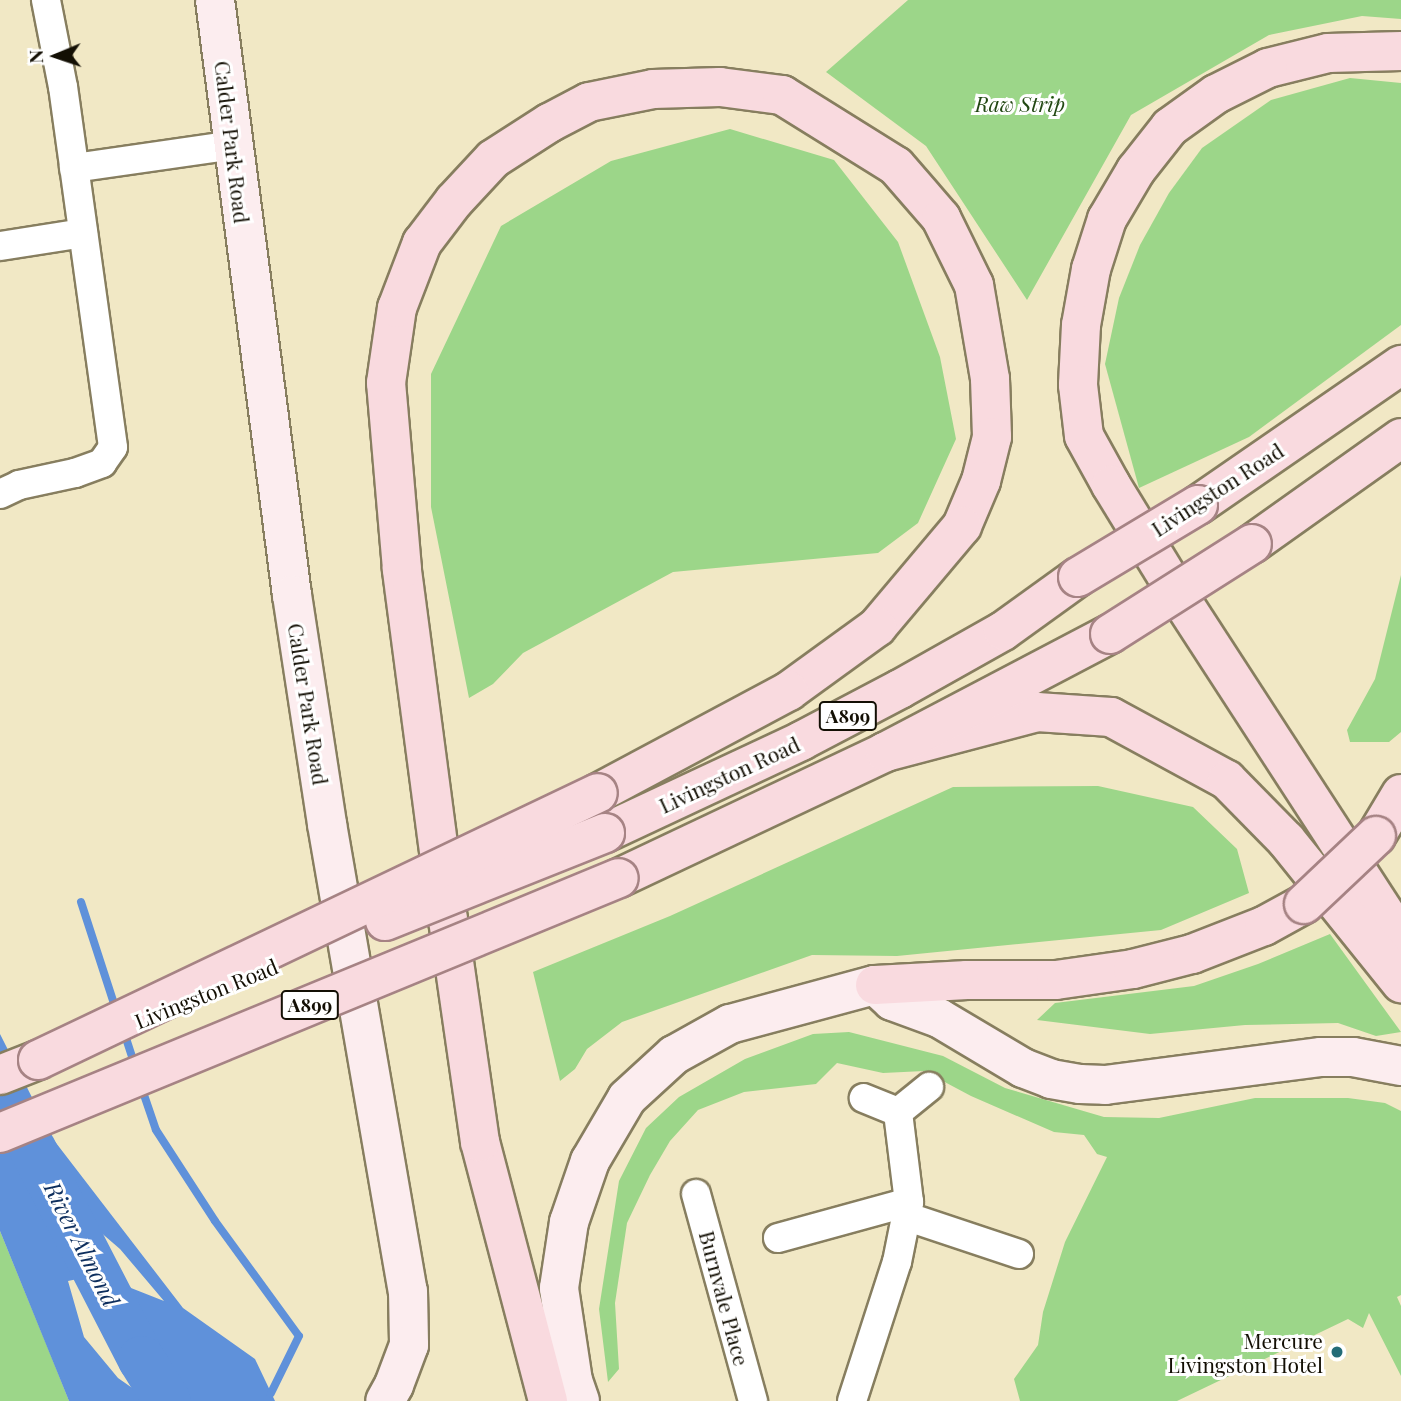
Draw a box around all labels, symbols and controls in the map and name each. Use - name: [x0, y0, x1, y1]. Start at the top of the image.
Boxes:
- north arrow: [21, 21, 91, 91]
- text: N: [22, 49, 48, 64]
- street label: Calder Park Road: [210, 59, 256, 225]
- park label: Raw Strip: [975, 90, 1065, 116]
- street label: Livingston Road: [1146, 437, 1288, 541]
- street label: Calder Park Road: [284, 621, 334, 787]
- road number: A899: [818, 701, 878, 732]
- street label: Livingston Road: [655, 730, 803, 818]
- street label: Livingston Road: [131, 953, 281, 1033]
- road number: A899: [280, 990, 340, 1021]
- water label: River Almond: [39, 1177, 125, 1311]
- street label: Burnvale Place: [695, 1228, 755, 1368]
- place label: Mercure Livingston Hotel: [1168, 1327, 1323, 1377]
- marker: Mercure Livingston Hotel: [1329, 1344, 1345, 1360]

